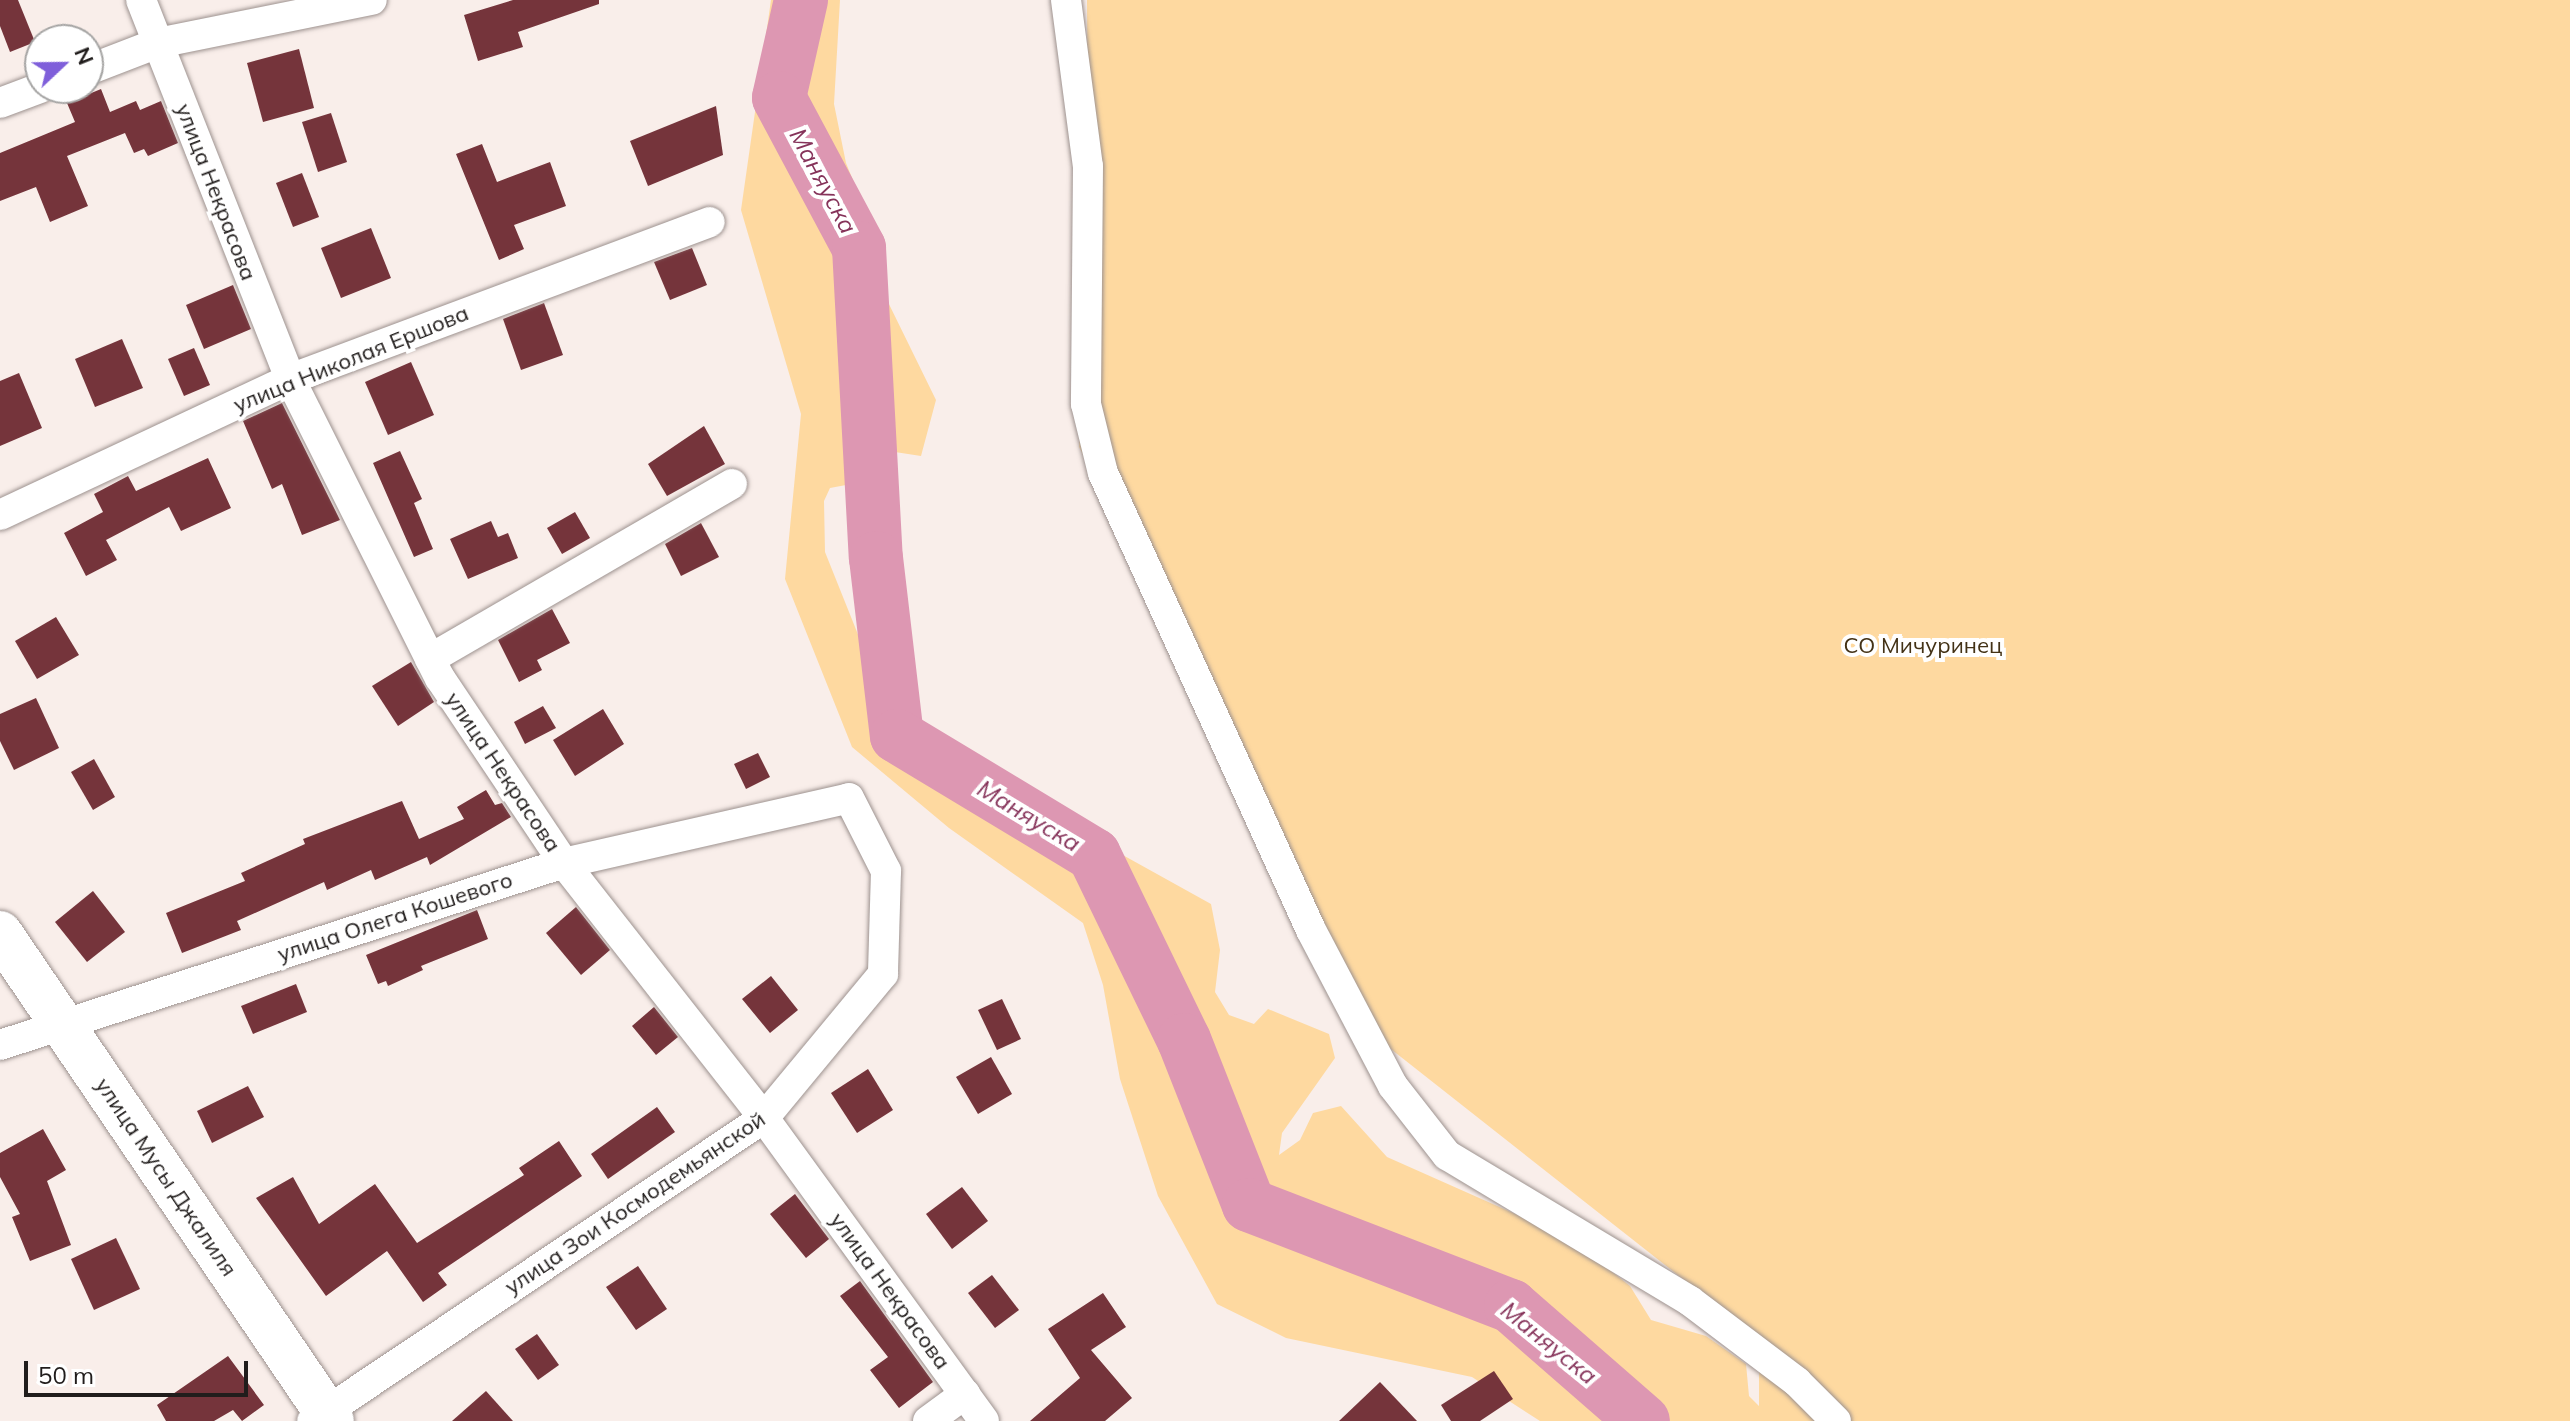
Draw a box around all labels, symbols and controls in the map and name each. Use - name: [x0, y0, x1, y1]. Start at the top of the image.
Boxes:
- north arrow: [24, 24, 104, 104]
- text: N: [68, 43, 100, 69]
- street label: улица Некрасова: [170, 100, 262, 284]
- water label: Маняуска: [783, 123, 863, 239]
- street label: улица Николая Ершова: [230, 300, 472, 418]
- park label: СО Мичуринец: [1843, 633, 2003, 659]
- street label: улица Некрасова: [440, 687, 566, 857]
- water label: Маняуска: [972, 774, 1086, 858]
- street label: улица Олега Кошевого: [274, 867, 516, 967]
- street label: улица Мусы Джалиля: [90, 1073, 242, 1281]
- street label: улица Зои Космодемьянской: [500, 1106, 770, 1300]
- street label: улица Некрасова: [824, 1208, 956, 1374]
- water label: Маняуска: [1495, 1296, 1603, 1390]
- scale bar: [28, 1345, 252, 1395]
- text: 50 m: [38, 1360, 94, 1390]

